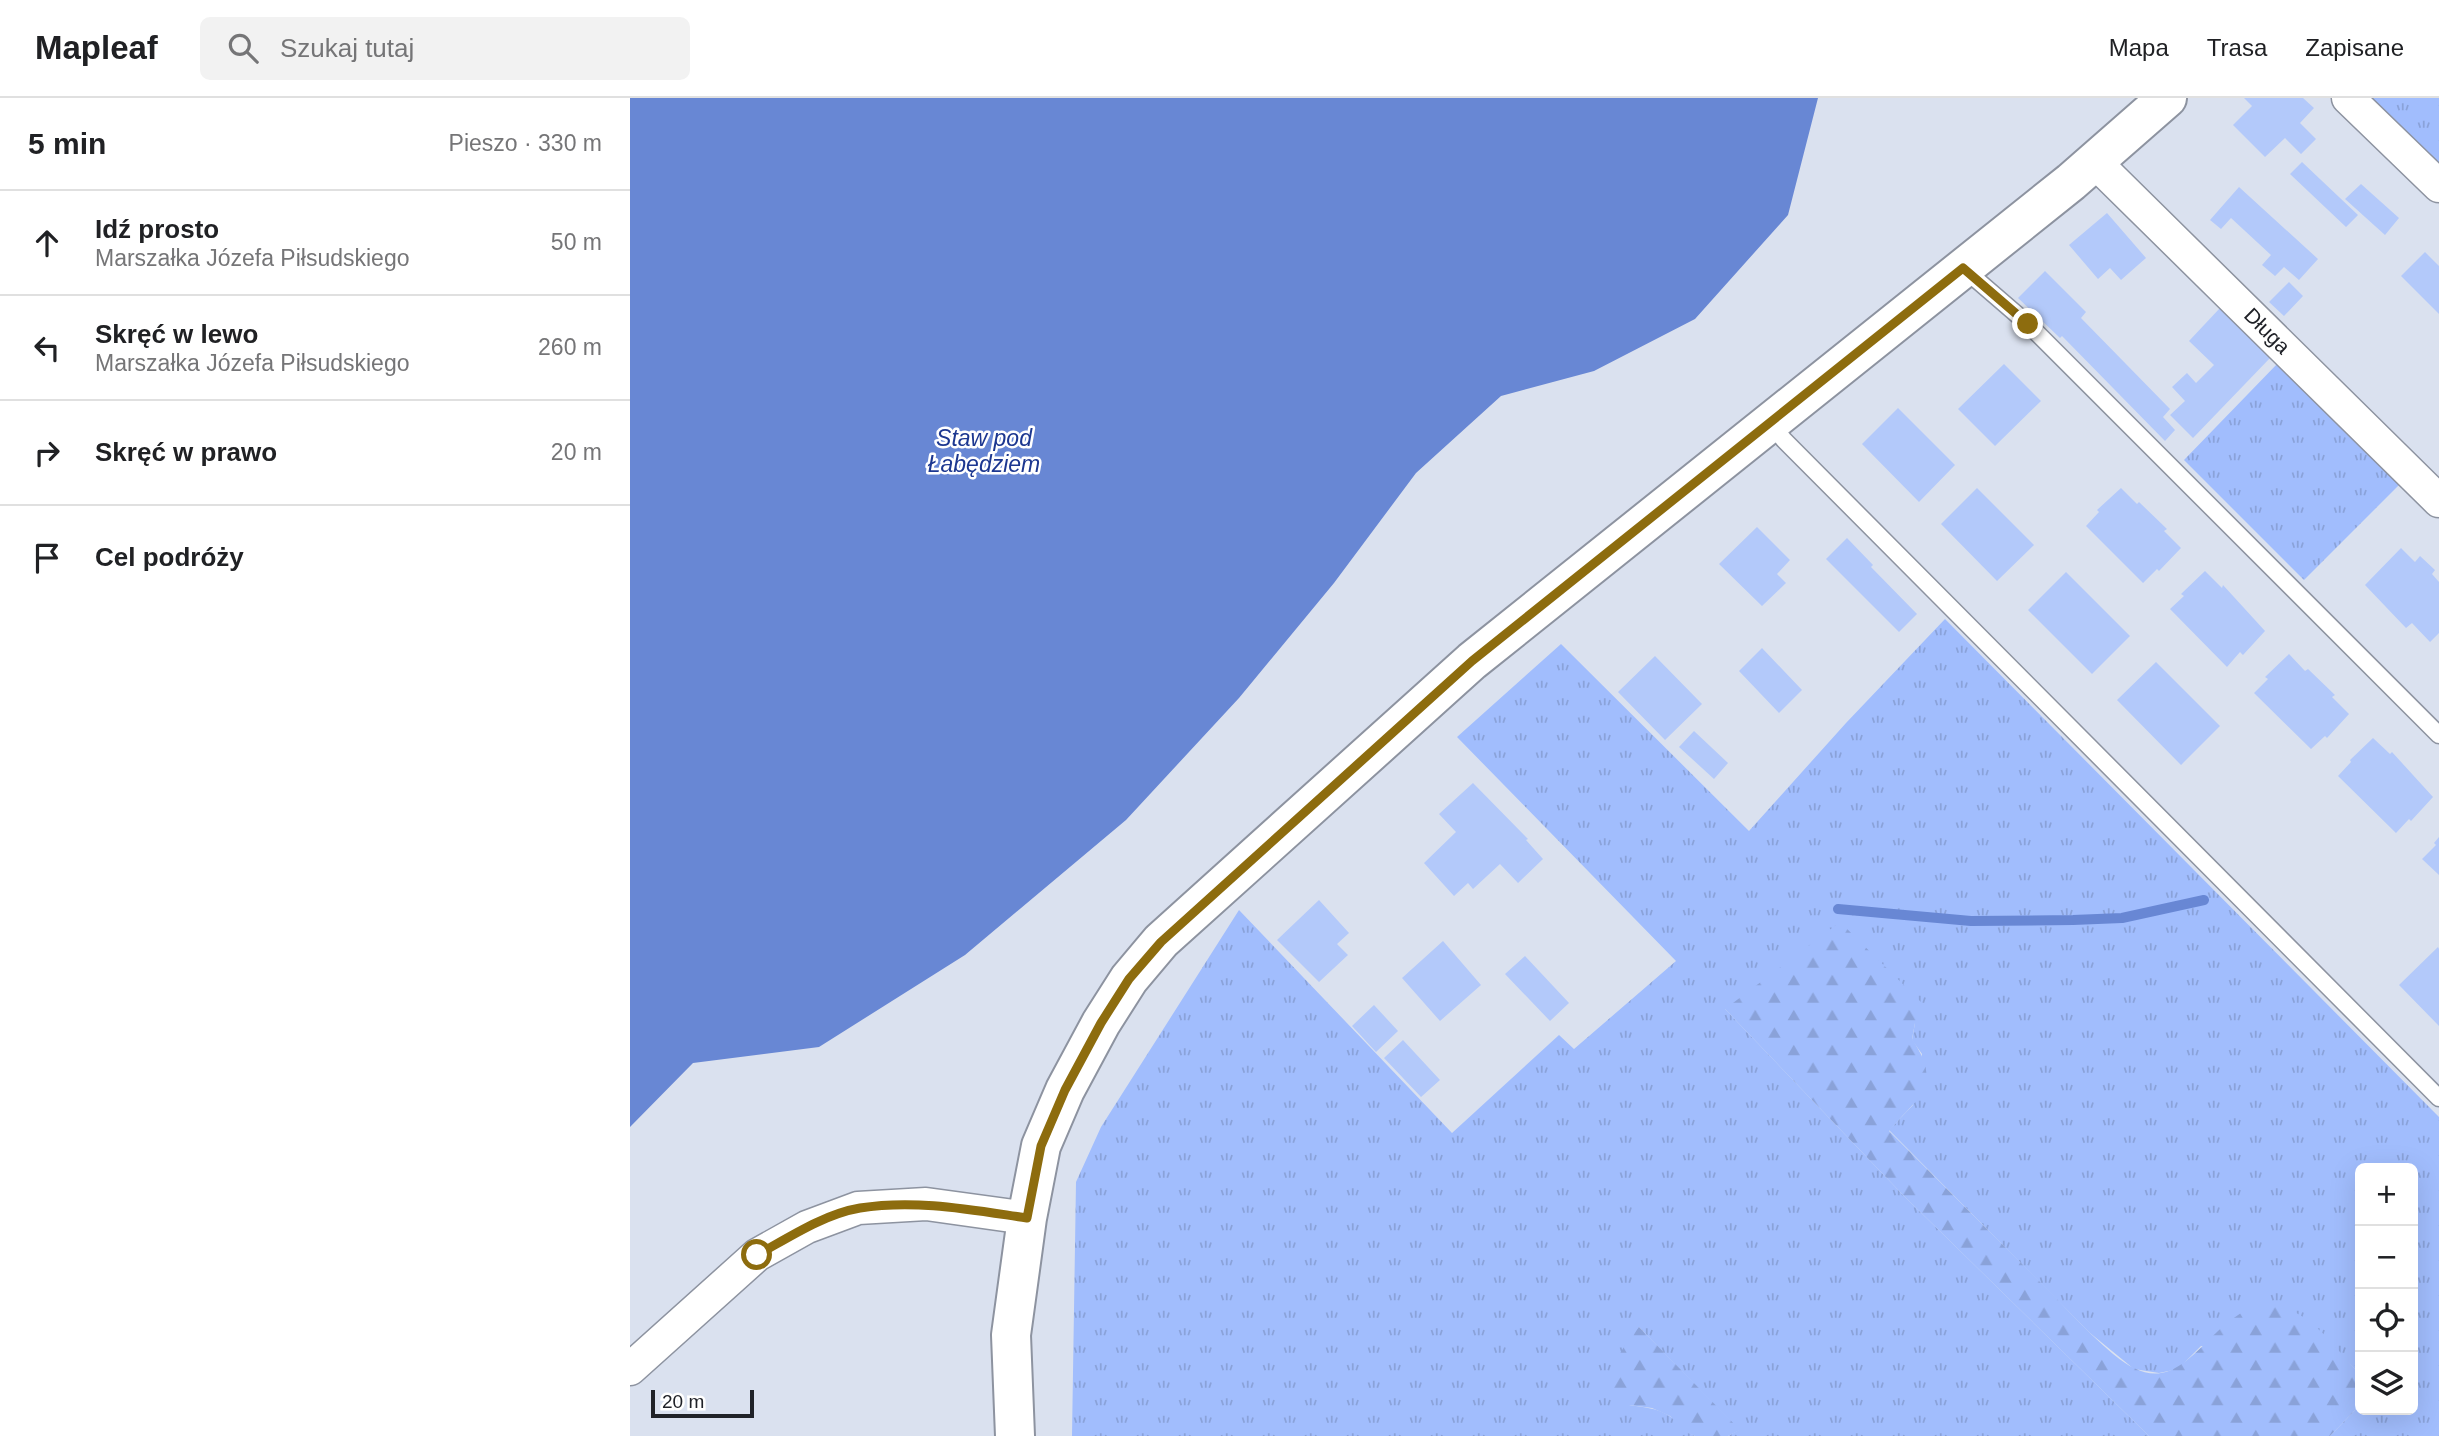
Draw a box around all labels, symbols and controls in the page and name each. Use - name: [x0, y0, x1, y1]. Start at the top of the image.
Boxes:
- search box: [200, 17, 690, 80]
- text: Mapleaf: [35, 29, 158, 66]
- icon: search: [224, 29, 262, 67]
- text: Szukaj tutaj: [280, 33, 414, 63]
- text: Mapa: [2109, 34, 2169, 61]
- text: Trasa: [2207, 34, 2267, 61]
- text: Zapisane: [2305, 34, 2404, 61]
- text: 5 min: [28, 127, 106, 160]
- text: Pieszo · 330 m: [449, 130, 602, 156]
- text: Idź prosto: [95, 214, 219, 244]
- icon: ahead: [28, 224, 66, 262]
- text: 50 m: [551, 229, 602, 255]
- text: Marszałka Józefa Piłsudskiego: [95, 245, 409, 271]
- street label: Długa: [2240, 303, 2295, 358]
- route end: [2012, 308, 2043, 339]
- text: Skręć w lewo: [95, 319, 258, 349]
- icon: left: [28, 329, 66, 367]
- text: 260 m: [538, 334, 602, 360]
- text: Marszałka Józefa Piłsudskiego: [95, 350, 409, 376]
- water label: Staw pod Łabędziem: [928, 425, 1040, 477]
- icon: right: [28, 434, 66, 472]
- text: Skręć w prawo: [95, 437, 277, 467]
- text: 20 m: [551, 439, 602, 465]
- icon: arrive: [28, 539, 66, 577]
- text: Cel podróży: [95, 542, 244, 572]
- map controls: [2355, 1163, 2418, 1415]
- button: +: [2355, 1163, 2418, 1226]
- button: −: [2355, 1226, 2418, 1289]
- route start: [741, 1239, 772, 1270]
- button: locate: [2355, 1289, 2418, 1352]
- button: layers: [2355, 1352, 2418, 1415]
- scale bar: [651, 1387, 754, 1419]
- text: 20 m: [662, 1391, 704, 1412]

